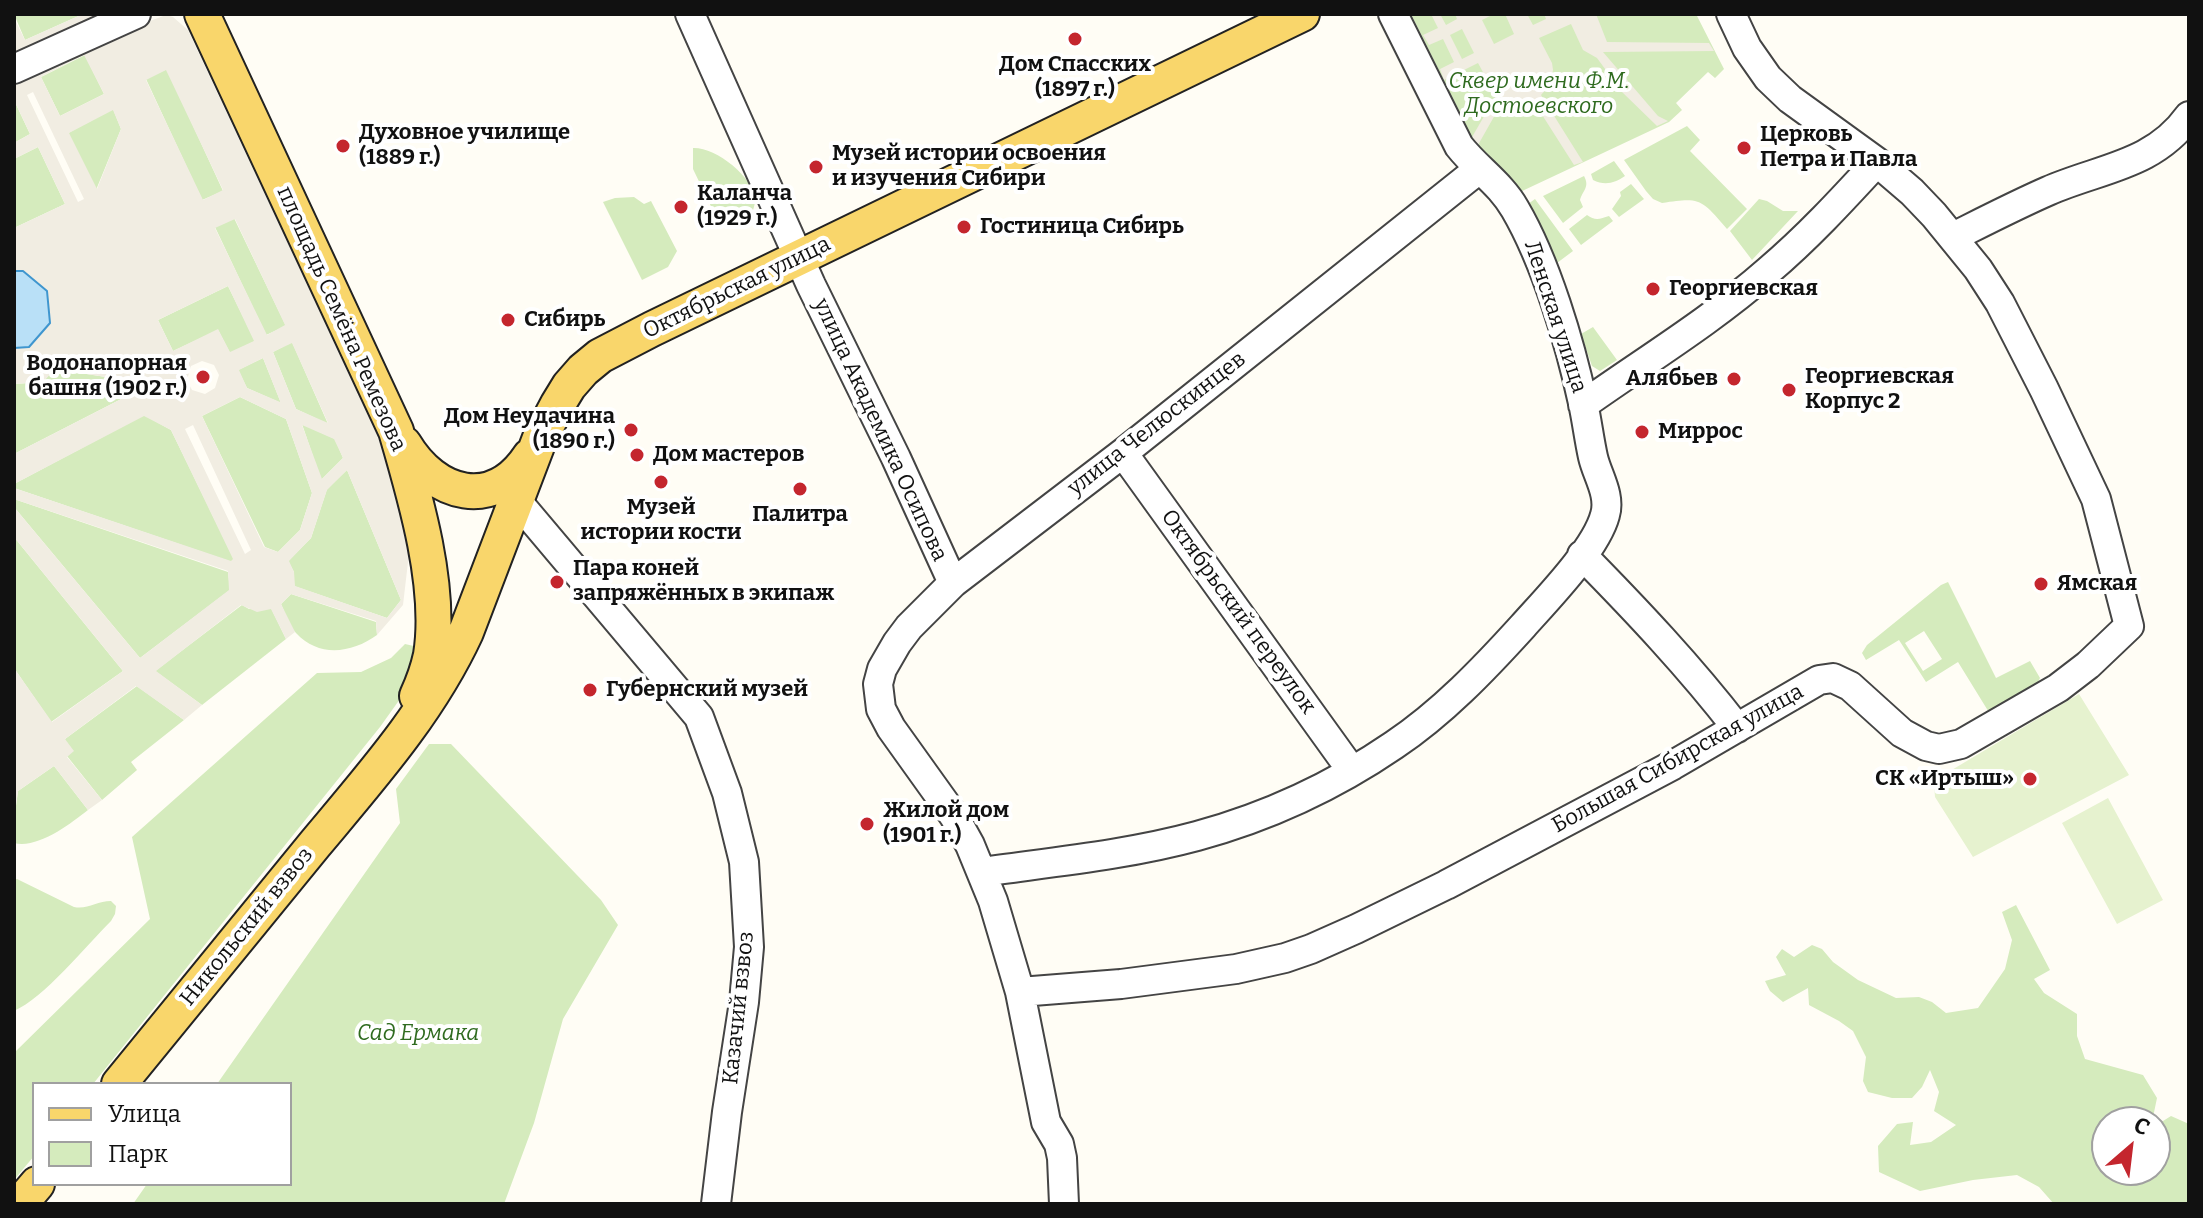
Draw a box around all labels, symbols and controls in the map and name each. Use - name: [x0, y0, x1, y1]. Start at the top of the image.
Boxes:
- marker: Дом Спасских (1897 г.): [1066, 30, 1084, 48]
- place label: Дом Спасских (1897 г.): [999, 52, 1151, 104]
- park label: Сквер имени Ф.М. Достоевского: [1448, 69, 1630, 120]
- place label: Духовное училище (1889 г.): [359, 120, 570, 172]
- place label: Церковь Петра и Павла: [1760, 122, 1917, 174]
- marker: Духовное училище (1889 г.): [334, 137, 352, 155]
- marker: Церковь Петра и Павла: [1735, 139, 1753, 157]
- place label: Музей истории освоения и изучения Сибири: [832, 141, 1106, 192]
- marker: Музей истории освоения и изучения Сибири: [807, 158, 825, 176]
- place label: Каланча (1929 г.): [697, 181, 792, 232]
- street label: площадь Семёна Ремезова: [271, 182, 411, 456]
- marker: Каланча (1929 г.): [672, 198, 690, 216]
- place label: Гостиница Сибирь: [980, 214, 1184, 240]
- marker: Гостиница Сибирь: [955, 218, 973, 236]
- street label: Октябрьская улица: [639, 231, 835, 345]
- street label: Ленская улица: [1518, 238, 1592, 396]
- place label: Георгиевская: [1669, 276, 1818, 302]
- marker: Георгиевская: [1644, 280, 1662, 298]
- street label: улица Академика Осипова: [807, 294, 953, 566]
- place label: Сибирь: [524, 307, 605, 333]
- marker: Сибирь: [499, 311, 517, 329]
- street label: улица Челюскинцев: [1063, 346, 1251, 502]
- place label: Водонапорная башня (1902 г.): [26, 351, 187, 402]
- place label: Георгиевская Корпус 2: [1805, 364, 1954, 416]
- place label: Алябьев: [1626, 366, 1718, 392]
- marker: Водонапорная башня (1902 г.): [194, 368, 212, 386]
- marker: Алябьев: [1725, 370, 1743, 388]
- marker: Георгиевская Корпус 2: [1780, 381, 1798, 399]
- place label: Дом Неудачина (1890 г.): [444, 404, 615, 456]
- place label: Миррос: [1658, 419, 1743, 445]
- marker: Дом Неудачина (1890 г.): [622, 421, 640, 439]
- marker: Миррос: [1633, 423, 1651, 441]
- place label: Дом мастеров: [653, 442, 804, 468]
- marker: Дом мастеров: [628, 446, 646, 464]
- marker: Музей истории кости: [652, 473, 670, 491]
- marker: Палитра: [791, 480, 809, 498]
- place label: Музей истории кости: [581, 495, 741, 546]
- place label: Палитра: [752, 502, 848, 528]
- street label: Октябрьский переулок: [1155, 505, 1321, 719]
- place label: Пара коней запряжённых в экипаж: [573, 556, 834, 608]
- place label: Ямская: [2057, 571, 2137, 597]
- marker: Пара коней запряжённых в экипаж: [548, 573, 566, 591]
- marker: Ямская: [2032, 575, 2050, 593]
- place label: Губернский музей: [606, 677, 808, 703]
- street label: Большая Сибирская улица: [1548, 679, 1808, 839]
- marker: Губернский музей: [581, 681, 599, 699]
- place label: СК «Иртыш»: [1875, 766, 2014, 792]
- marker: СК «Иртыш»: [2021, 770, 2039, 788]
- place label: Жилой дом (1901 г.): [883, 798, 1009, 850]
- marker: Жилой дом (1901 г.): [858, 815, 876, 833]
- street label: Никольский взвоз: [175, 842, 319, 1012]
- street label: Казачий взвоз: [718, 930, 760, 1086]
- park label: Сад Ермака: [357, 1021, 479, 1047]
- legend: [32, 1082, 292, 1186]
- text: Улица: [108, 1100, 181, 1128]
- north arrow: [2091, 1106, 2171, 1186]
- text: С: [2129, 1111, 2154, 1141]
- text: Парк: [108, 1140, 168, 1168]

